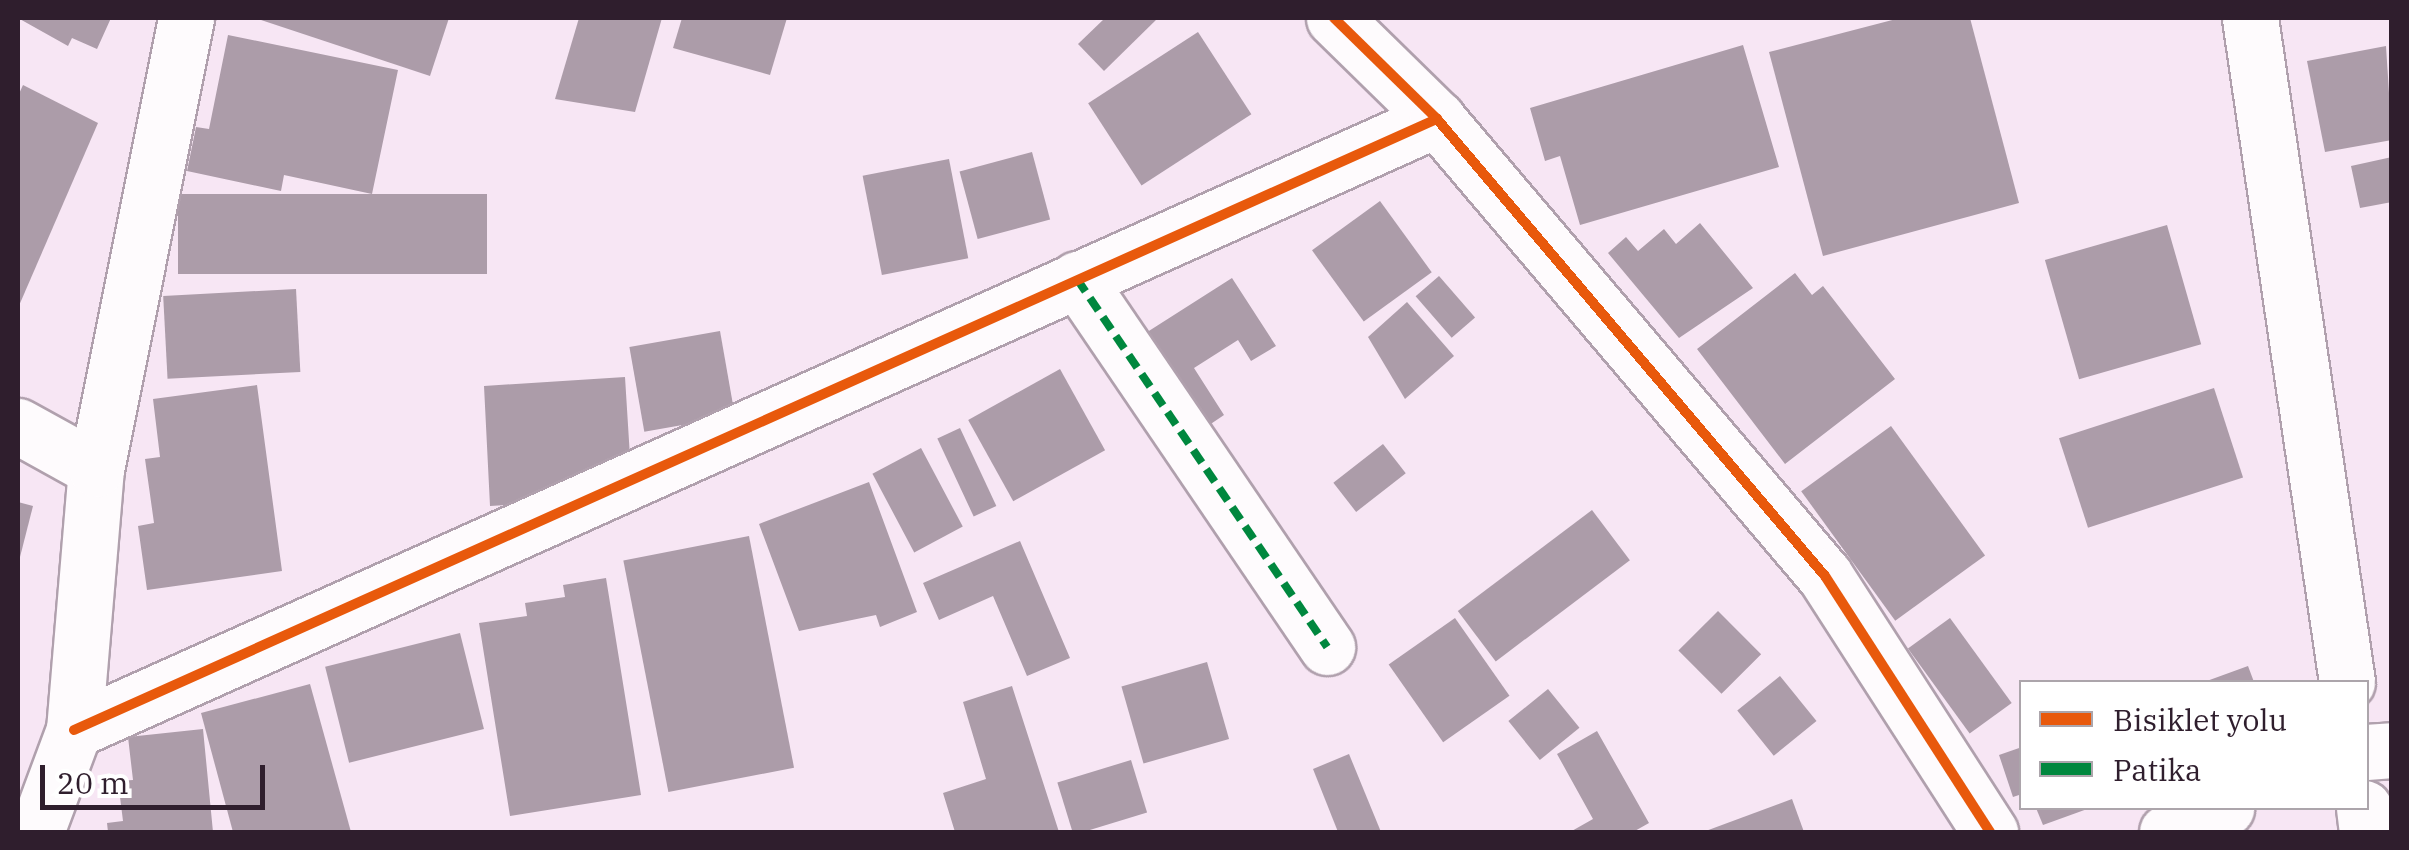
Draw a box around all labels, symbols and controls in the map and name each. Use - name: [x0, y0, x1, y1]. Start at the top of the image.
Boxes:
- legend: [2019, 680, 2369, 810]
- text: Bisiklet yolu: [2113, 700, 2287, 739]
- scale bar: [45, 745, 270, 807]
- text: Patika: [2113, 750, 2201, 789]
- text: 20 m: [57, 763, 129, 802]

